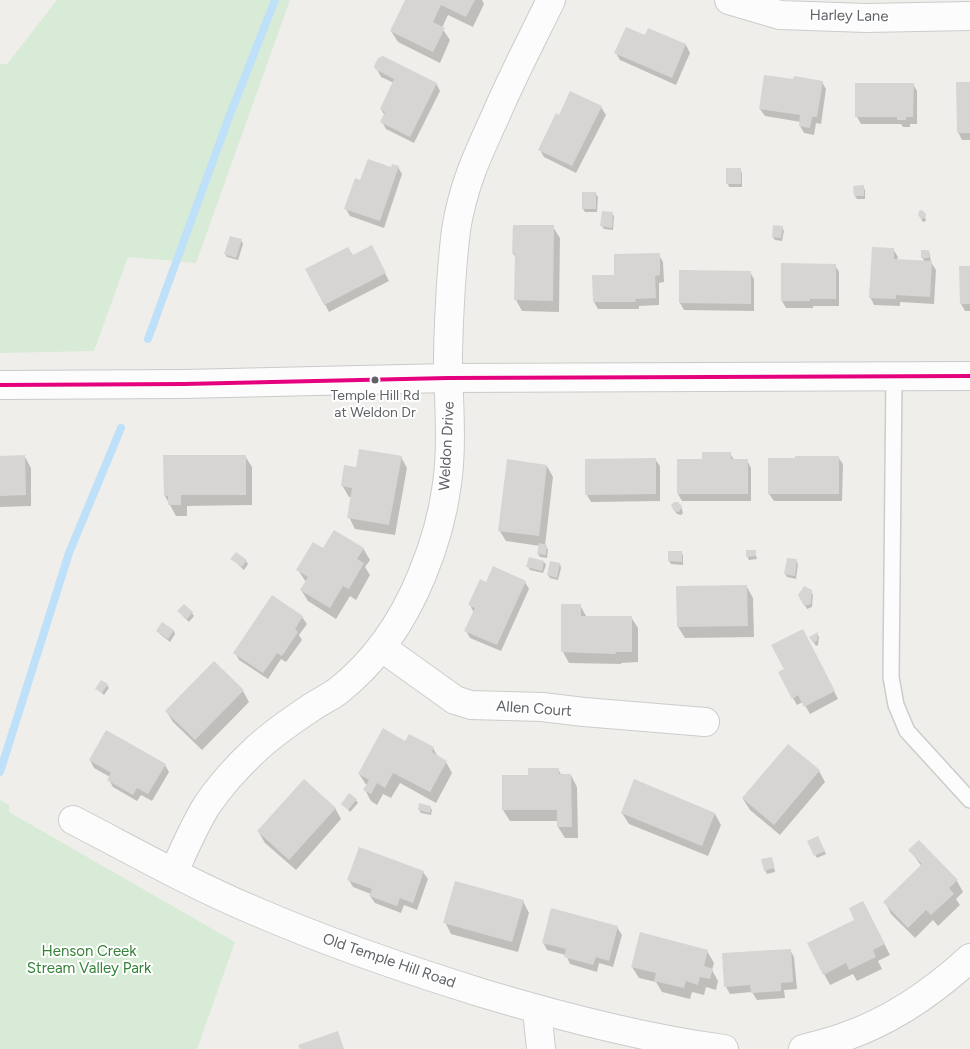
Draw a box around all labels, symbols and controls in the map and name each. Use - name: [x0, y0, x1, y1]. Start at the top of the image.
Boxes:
- street label: Harley Lane: [809, 6, 889, 26]
- marker: Temple Hill Rd at Weldon Dr: [370, 375, 380, 385]
- place label: Temple Hill Rd at Weldon Dr: [330, 388, 420, 421]
- street label: Weldon Drive: [436, 401, 458, 491]
- street label: Allen Court: [496, 697, 572, 721]
- street label: Old Temple Hill Road: [320, 930, 458, 992]
- park label: Henson Creek Stream Valley Park: [27, 943, 151, 978]

